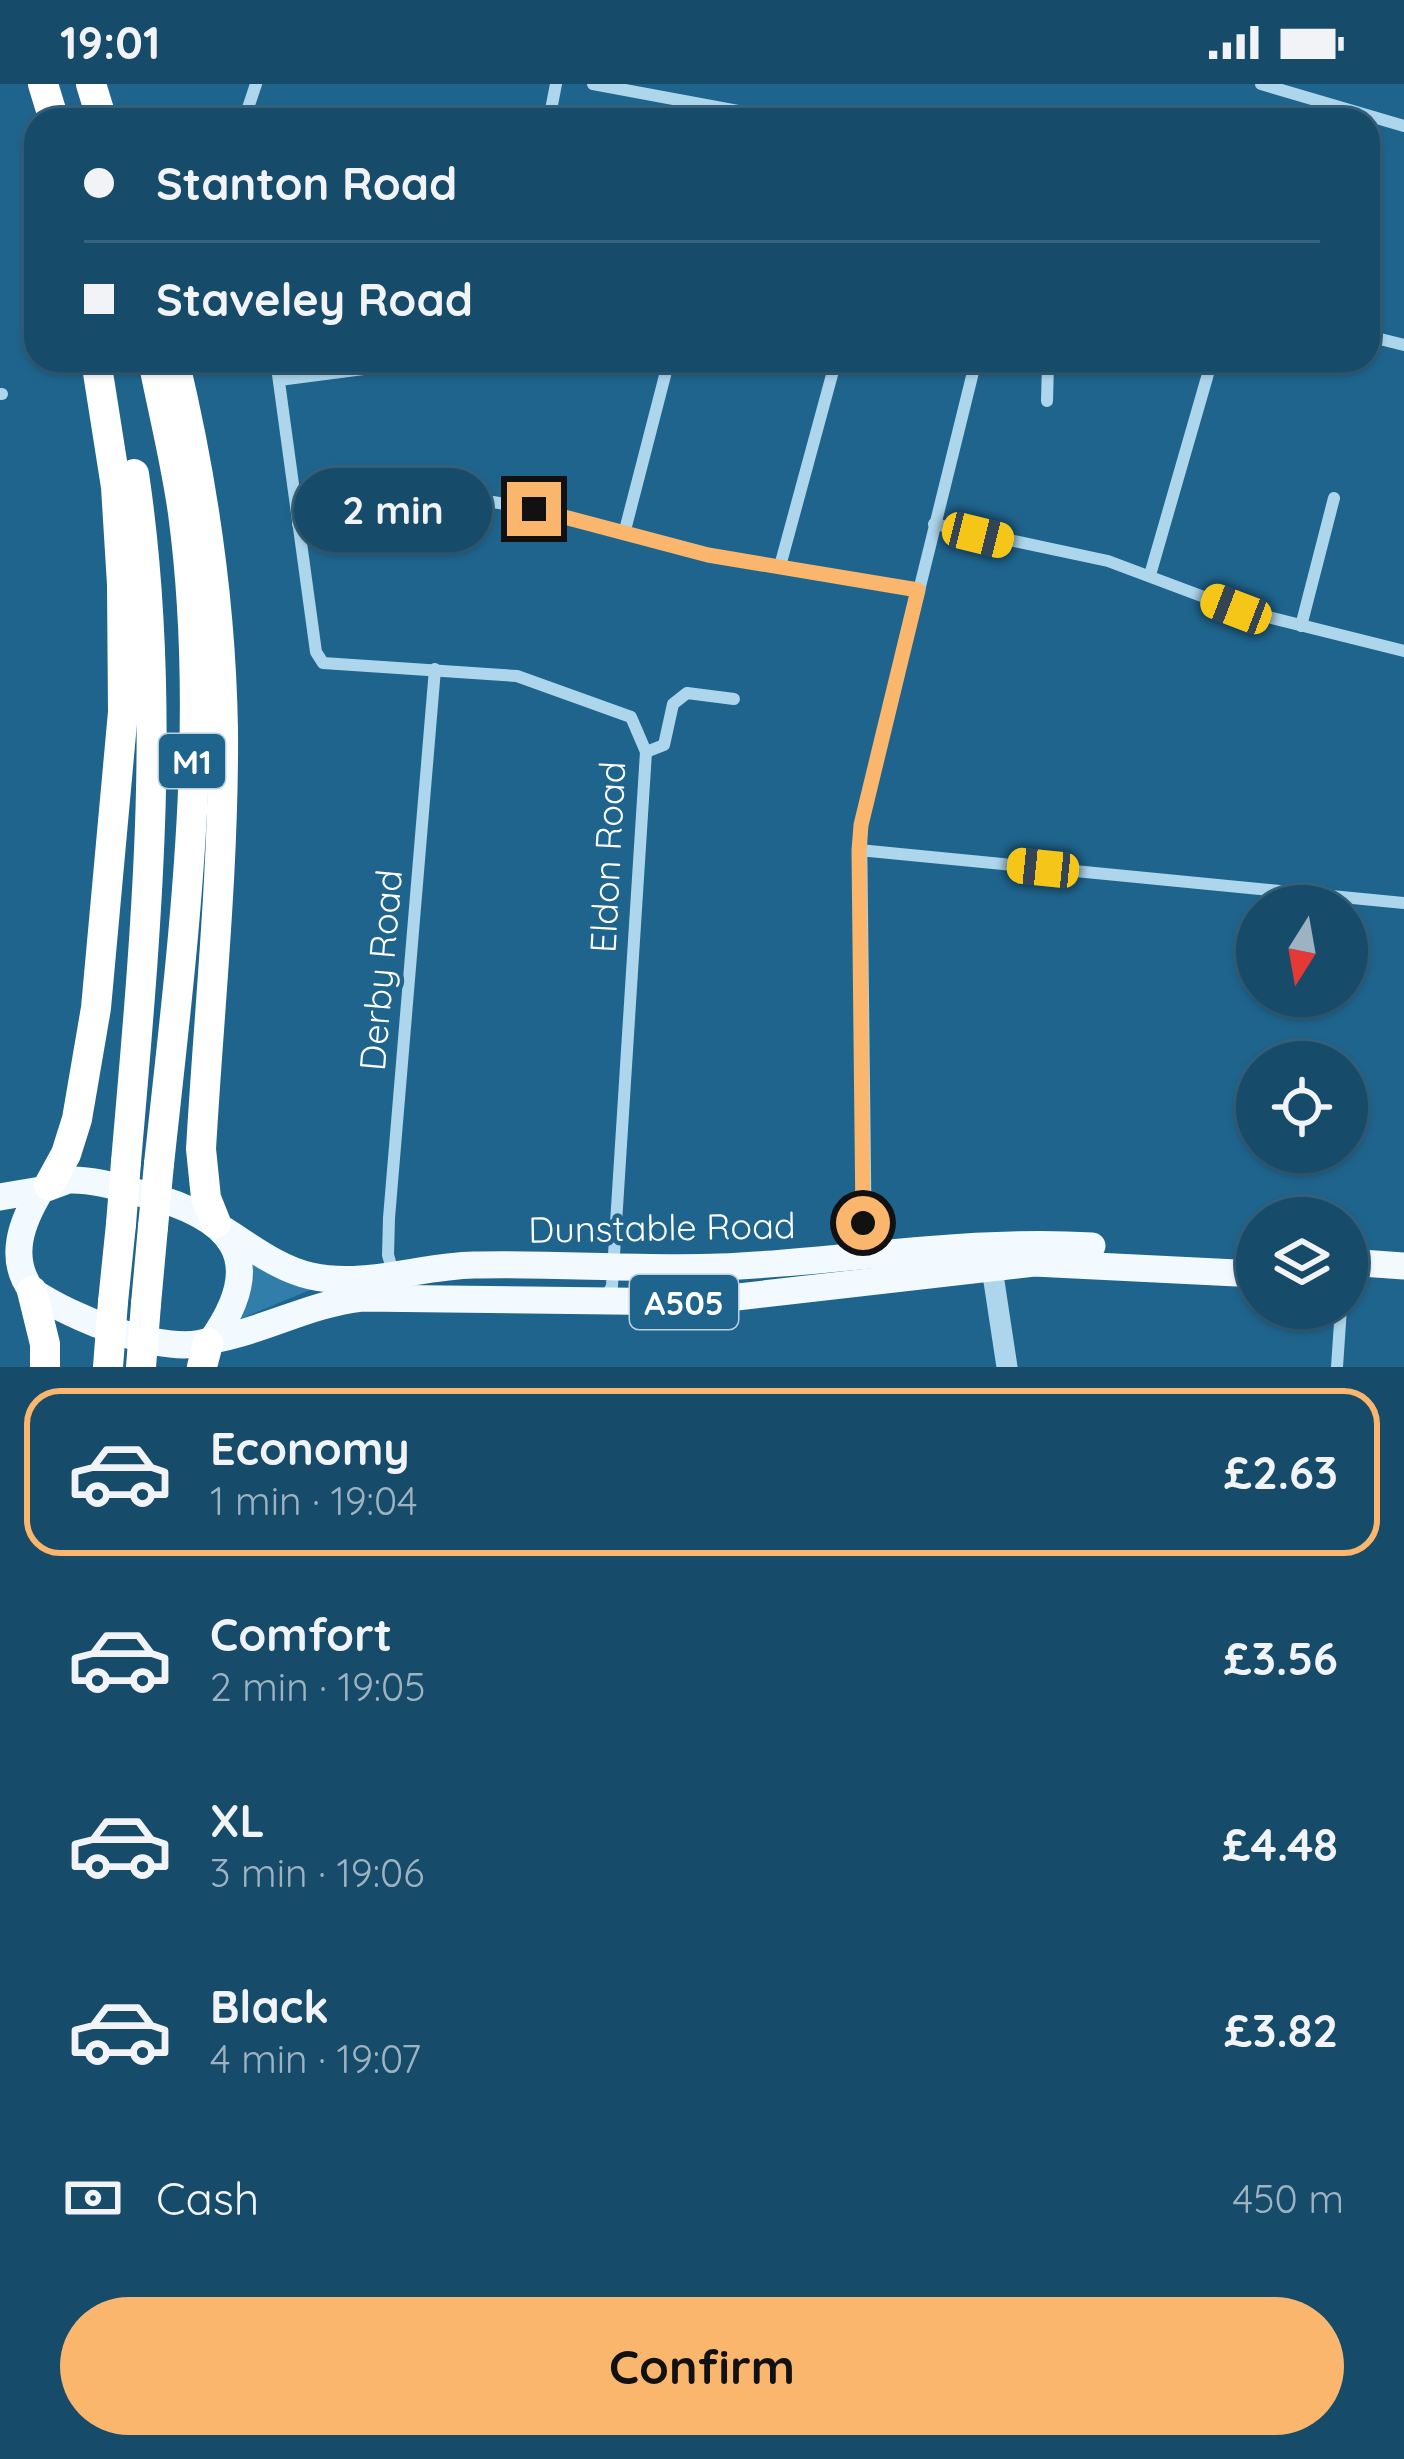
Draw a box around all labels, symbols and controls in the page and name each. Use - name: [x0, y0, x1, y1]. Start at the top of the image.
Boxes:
- text: 19:01: [60, 14, 161, 70]
- text: Stanton Road: [156, 155, 457, 211]
- text: Staveley Road: [156, 271, 473, 327]
- callout: 2 min: [294, 467, 492, 551]
- route end: [507, 482, 561, 536]
- text: 2 min: [342, 485, 444, 534]
- car: [939, 509, 1017, 561]
- car: [1196, 579, 1276, 639]
- road number: M1: [159, 734, 225, 788]
- street label: Eldon Road: [580, 760, 634, 954]
- car: [1005, 846, 1081, 890]
- street label: Derby Road: [349, 868, 411, 1072]
- north arrow: [1236, 885, 1368, 1017]
- map controls: [1236, 885, 1368, 1329]
- button: locate: [1236, 1041, 1368, 1173]
- route start: [836, 1196, 890, 1250]
- button: layers: [1236, 1197, 1368, 1329]
- street label: Dunstable Road: [528, 1202, 796, 1252]
- road number: A505: [630, 1275, 738, 1329]
- icon: car: [66, 1418, 174, 1526]
- text: Economy: [210, 1420, 410, 1476]
- text: £2.63: [1224, 1444, 1338, 1500]
- text: 1 min · 19:04: [210, 1476, 418, 1525]
- icon: car: [66, 1604, 174, 1712]
- text: Comfort: [210, 1606, 392, 1662]
- text: £3.56: [1224, 1630, 1338, 1686]
- text: 2 min · 19:05: [210, 1662, 426, 1711]
- icon: car: [66, 1790, 174, 1898]
- text: XL: [210, 1792, 265, 1848]
- text: £4.48: [1222, 1816, 1338, 1872]
- text: 3 min · 19:06: [210, 1848, 424, 1897]
- icon: car: [66, 1976, 174, 2084]
- text: Black: [210, 1978, 329, 2034]
- text: £3.82: [1224, 2002, 1338, 2058]
- text: 4 min · 19:07: [210, 2034, 421, 2083]
- icon: cash: [60, 2165, 126, 2231]
- text: Cash: [156, 2170, 259, 2226]
- text: 450 m: [1232, 2174, 1344, 2223]
- button: Confirm: [60, 2297, 1344, 2435]

